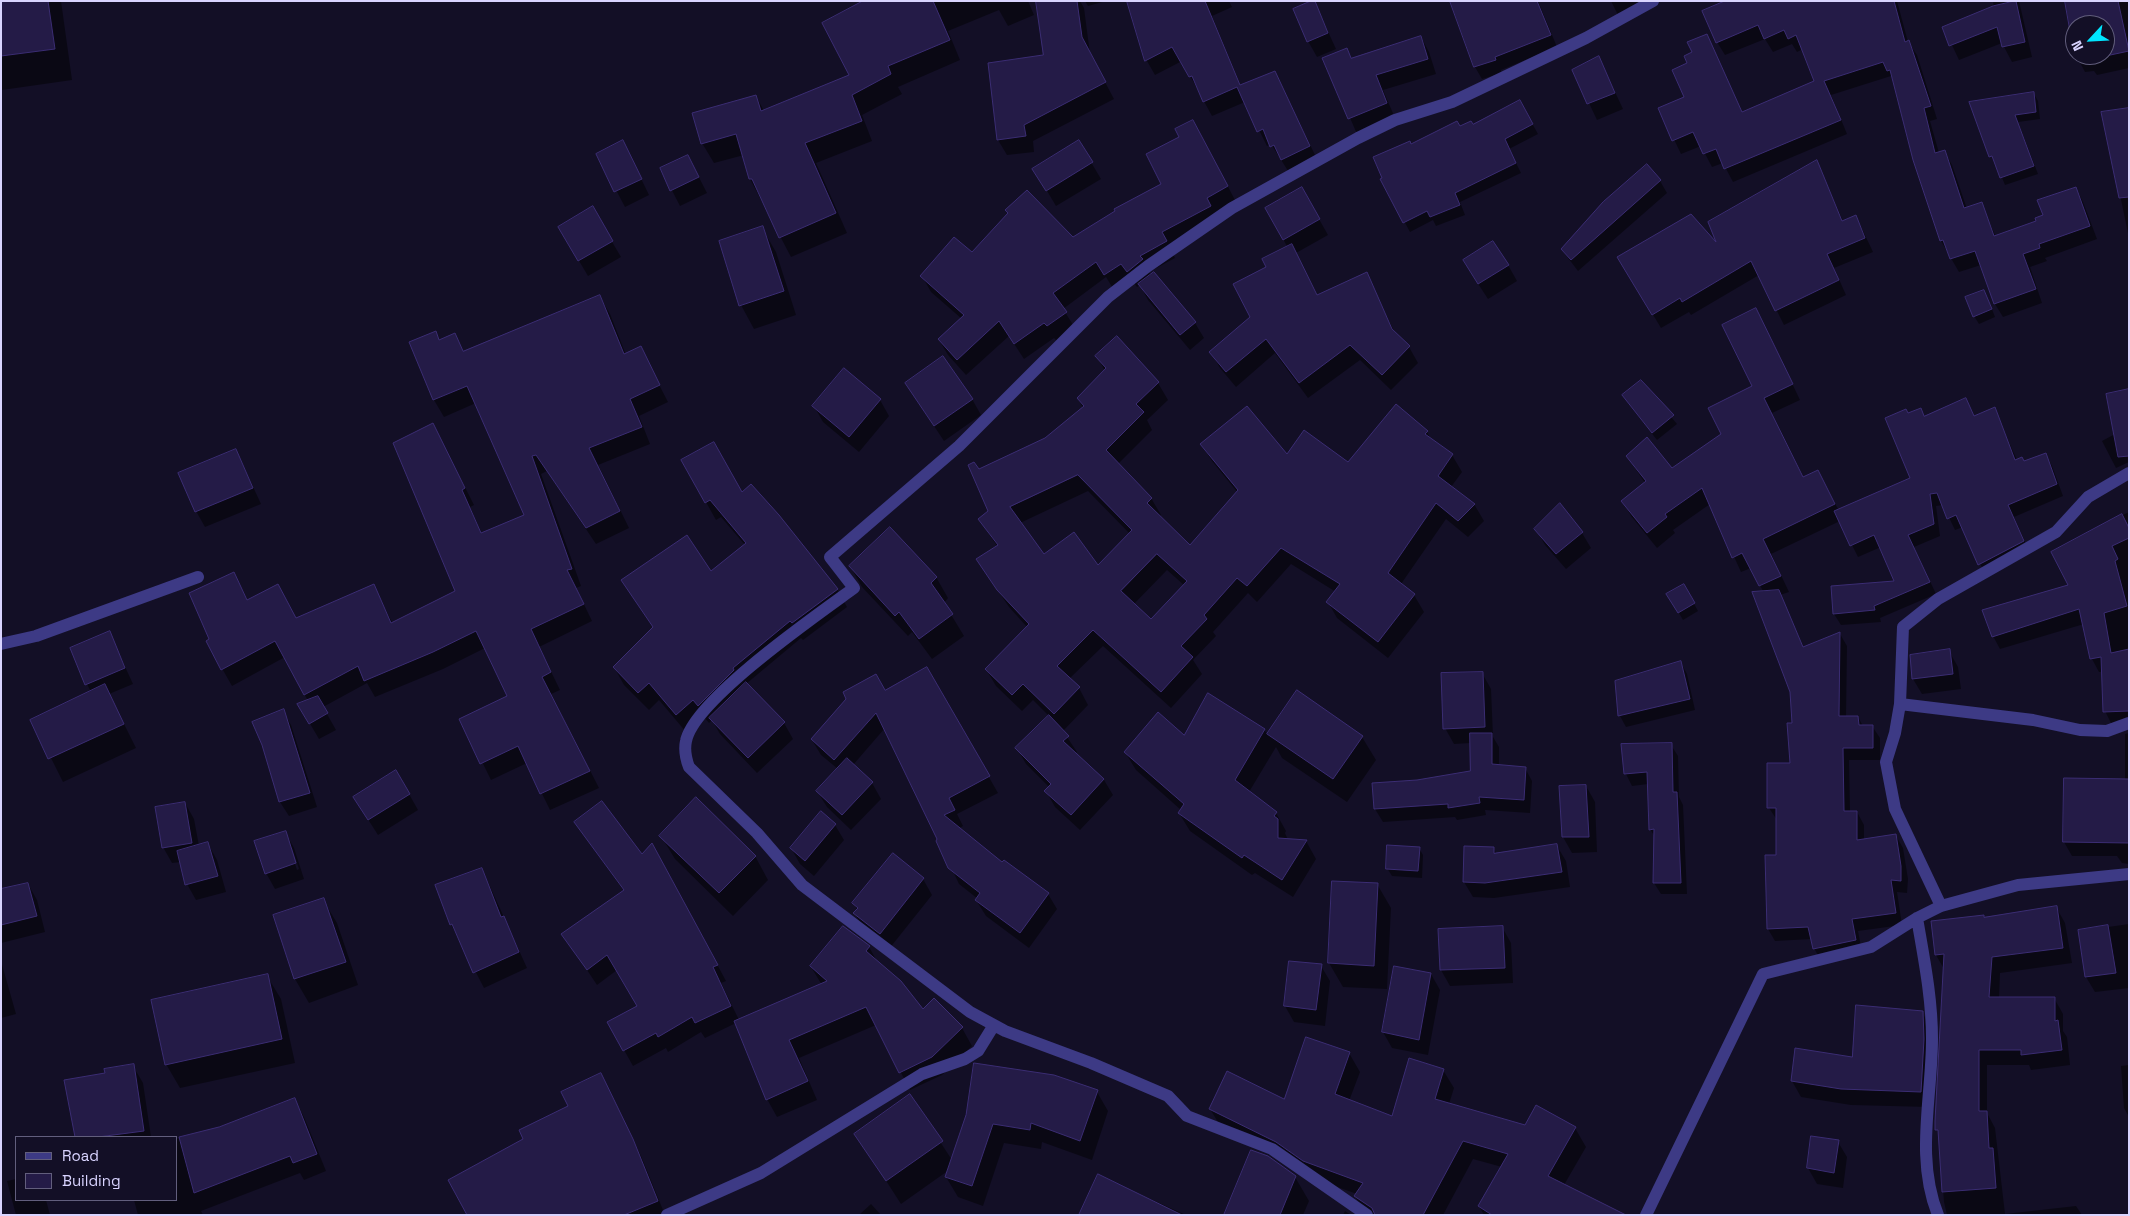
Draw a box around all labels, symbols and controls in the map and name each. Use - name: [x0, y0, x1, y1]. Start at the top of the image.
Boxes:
- north arrow: [2065, 15, 2115, 65]
- text: N: [2067, 38, 2087, 54]
- legend: [15, 1136, 178, 1201]
- text: Road: [62, 1146, 99, 1165]
- text: Building: [62, 1171, 121, 1190]

